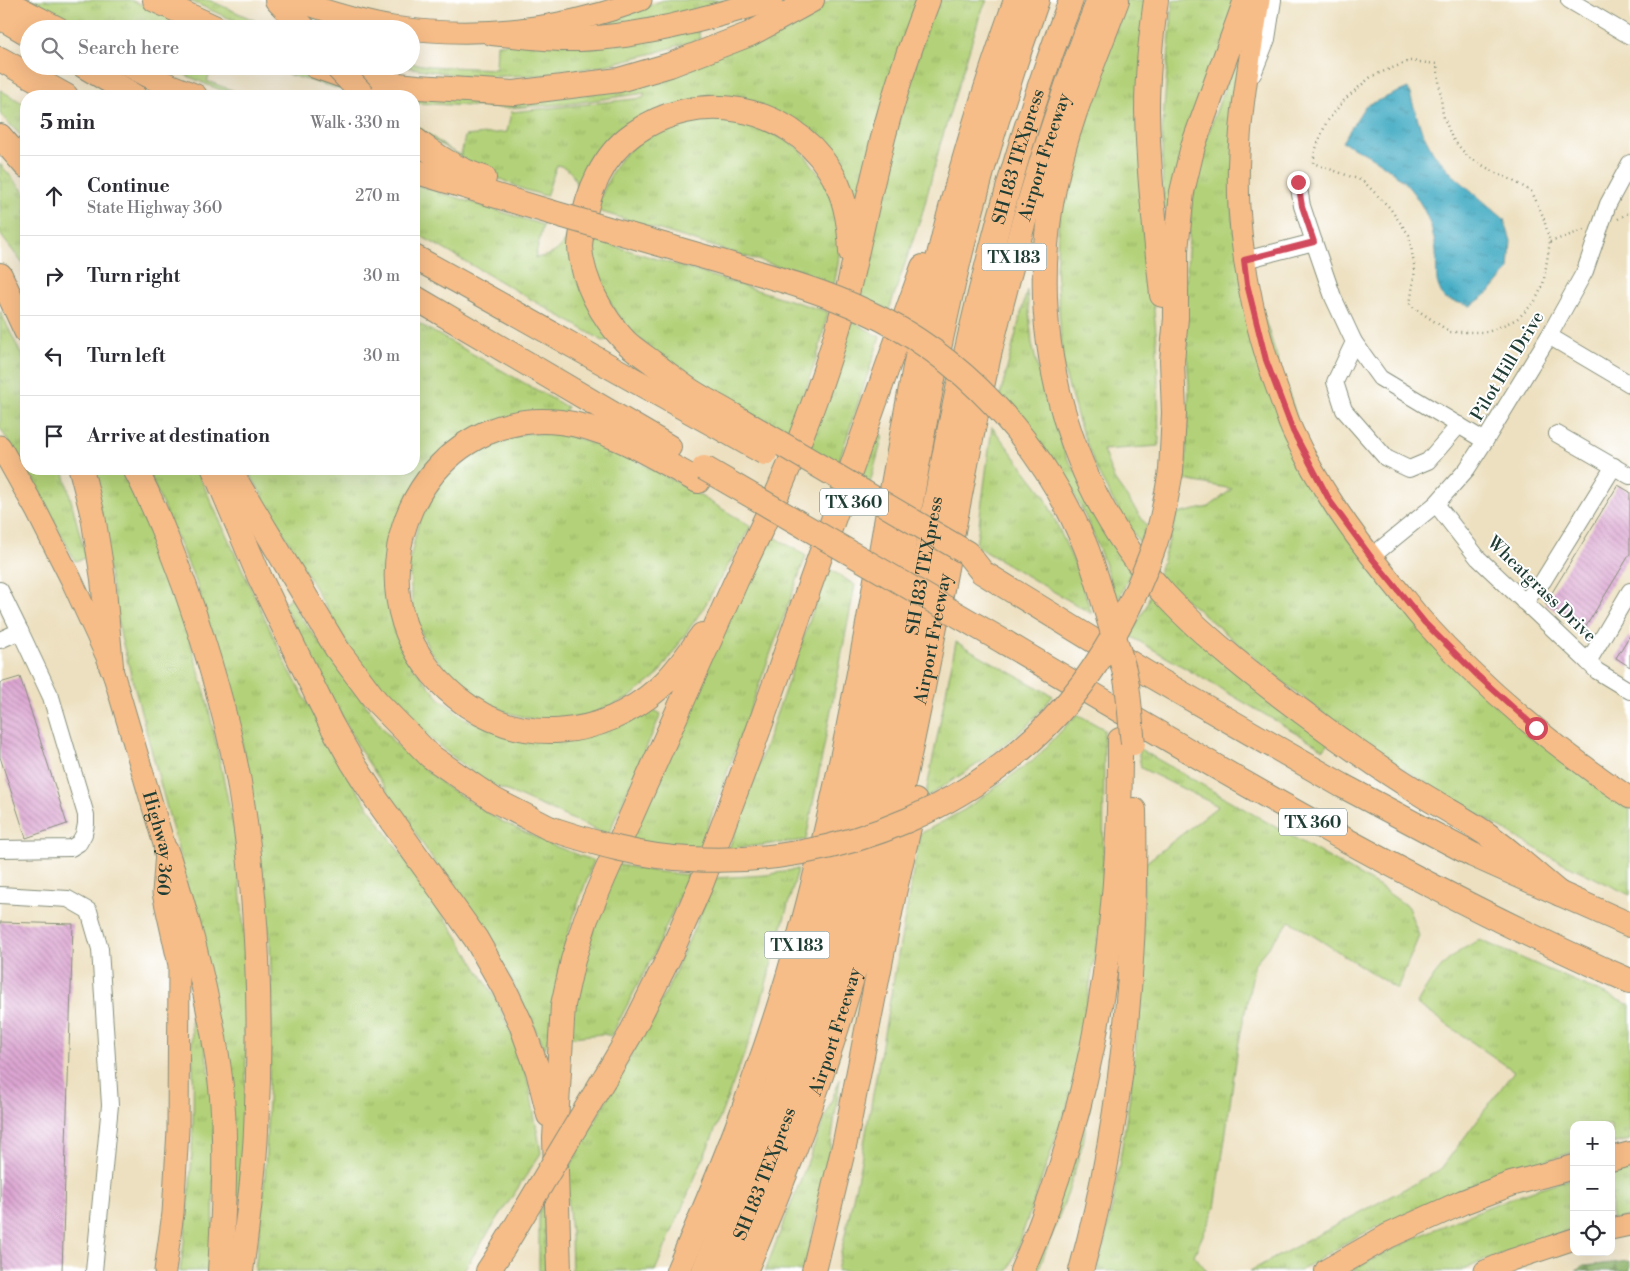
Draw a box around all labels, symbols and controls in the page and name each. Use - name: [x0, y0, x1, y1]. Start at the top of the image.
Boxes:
- search box: [20, 20, 420, 75]
- icon: search: [38, 34, 66, 62]
- text: Search here: [78, 36, 179, 60]
- street label: SH 183 TEXpress: [987, 86, 1050, 227]
- street label: Airport Freeway: [1013, 90, 1076, 225]
- text: 5 min: [40, 110, 95, 136]
- text: Walk · 330 m: [310, 113, 400, 133]
- route end: [1287, 171, 1310, 194]
- text: Continue: [87, 174, 170, 198]
- icon: ahead: [40, 182, 68, 210]
- text: 270 m: [355, 186, 400, 206]
- text: State Highway 360: [87, 198, 222, 218]
- road number: TX 183: [982, 243, 1046, 270]
- icon: right: [40, 262, 68, 290]
- text: Turn right: [87, 264, 180, 288]
- text: 30 m: [363, 266, 400, 286]
- street label: Pilot Hill Drive: [1466, 307, 1549, 425]
- icon: left: [40, 342, 68, 370]
- text: Turn left: [87, 344, 166, 368]
- text: 30 m: [363, 346, 400, 366]
- icon: arrive: [40, 422, 68, 450]
- text: Arrive at destination: [87, 424, 270, 448]
- road number: TX 360: [820, 488, 888, 516]
- street label: SH 183 TEXpress: [901, 494, 948, 637]
- street label: Wheatgrass Drive: [1481, 531, 1601, 647]
- street label: Airport Freeway: [909, 571, 957, 707]
- route start: [1525, 717, 1548, 740]
- street label: Highway 360: [137, 788, 177, 897]
- road number: TX 360: [1279, 809, 1347, 836]
- road number: TX 183: [764, 932, 830, 958]
- street label: Airport Freeway: [804, 965, 867, 1100]
- street label: SH 183 TEXpress: [729, 1104, 801, 1244]
- map controls: [1570, 1121, 1615, 1256]
- button: +: [1570, 1121, 1615, 1166]
- button: −: [1570, 1166, 1615, 1211]
- button: locate: [1570, 1211, 1615, 1256]

